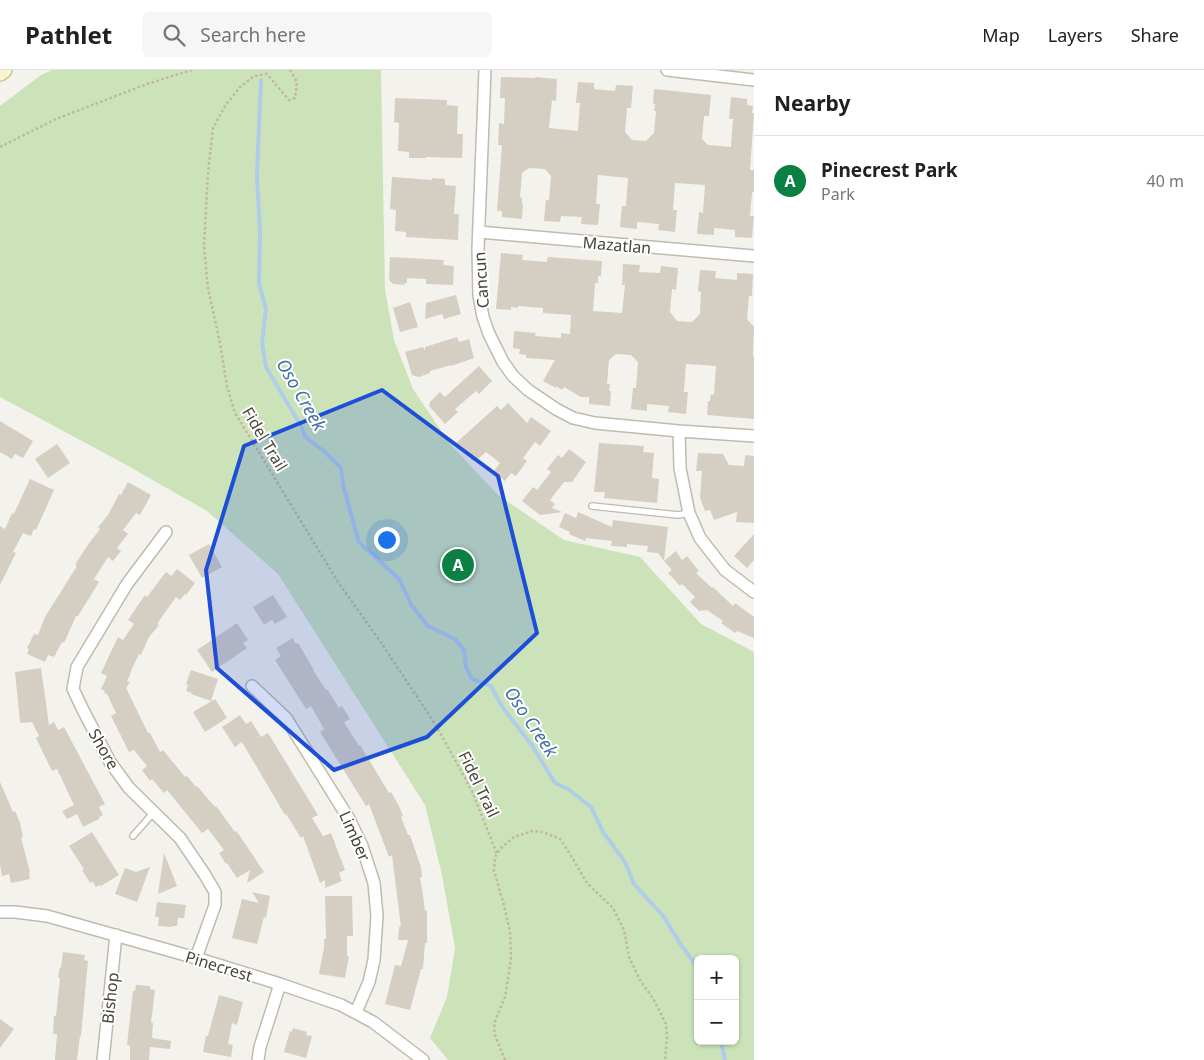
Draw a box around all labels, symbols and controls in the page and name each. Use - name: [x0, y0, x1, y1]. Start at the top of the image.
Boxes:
- search box: [142, 12, 492, 57]
- text: Pathlet: [25, 18, 112, 51]
- icon: search: [160, 21, 188, 49]
- text: Search here: [200, 22, 306, 48]
- text: Map: [982, 23, 1020, 47]
- text: Layers: [1048, 23, 1103, 47]
- text: Share: [1131, 23, 1179, 47]
- text: Nearby: [774, 89, 850, 117]
- text: Pinecrest Park: [821, 157, 958, 183]
- text: A: [784, 170, 796, 192]
- text: 40 m: [1147, 170, 1184, 192]
- text: Park: [821, 183, 855, 205]
- street label: Mazatlan: [582, 231, 652, 259]
- street label: Cancun: [468, 251, 494, 309]
- water label: Oso Creek: [272, 354, 333, 436]
- street label: Fidel Trail: [237, 403, 293, 475]
- your location: [374, 527, 400, 553]
- pin: A: [442, 546, 474, 584]
- water label: Oso Creek: [500, 682, 565, 762]
- street label: Shore: [84, 725, 124, 773]
- street label: Fidel Trail: [454, 747, 504, 821]
- street label: Limber: [334, 807, 376, 865]
- street label: Pinecrest: [183, 945, 255, 987]
- map controls: [694, 955, 739, 1045]
- button: +: [694, 955, 739, 1000]
- street label: Bishop: [96, 971, 124, 1025]
- button: −: [694, 1000, 739, 1045]

